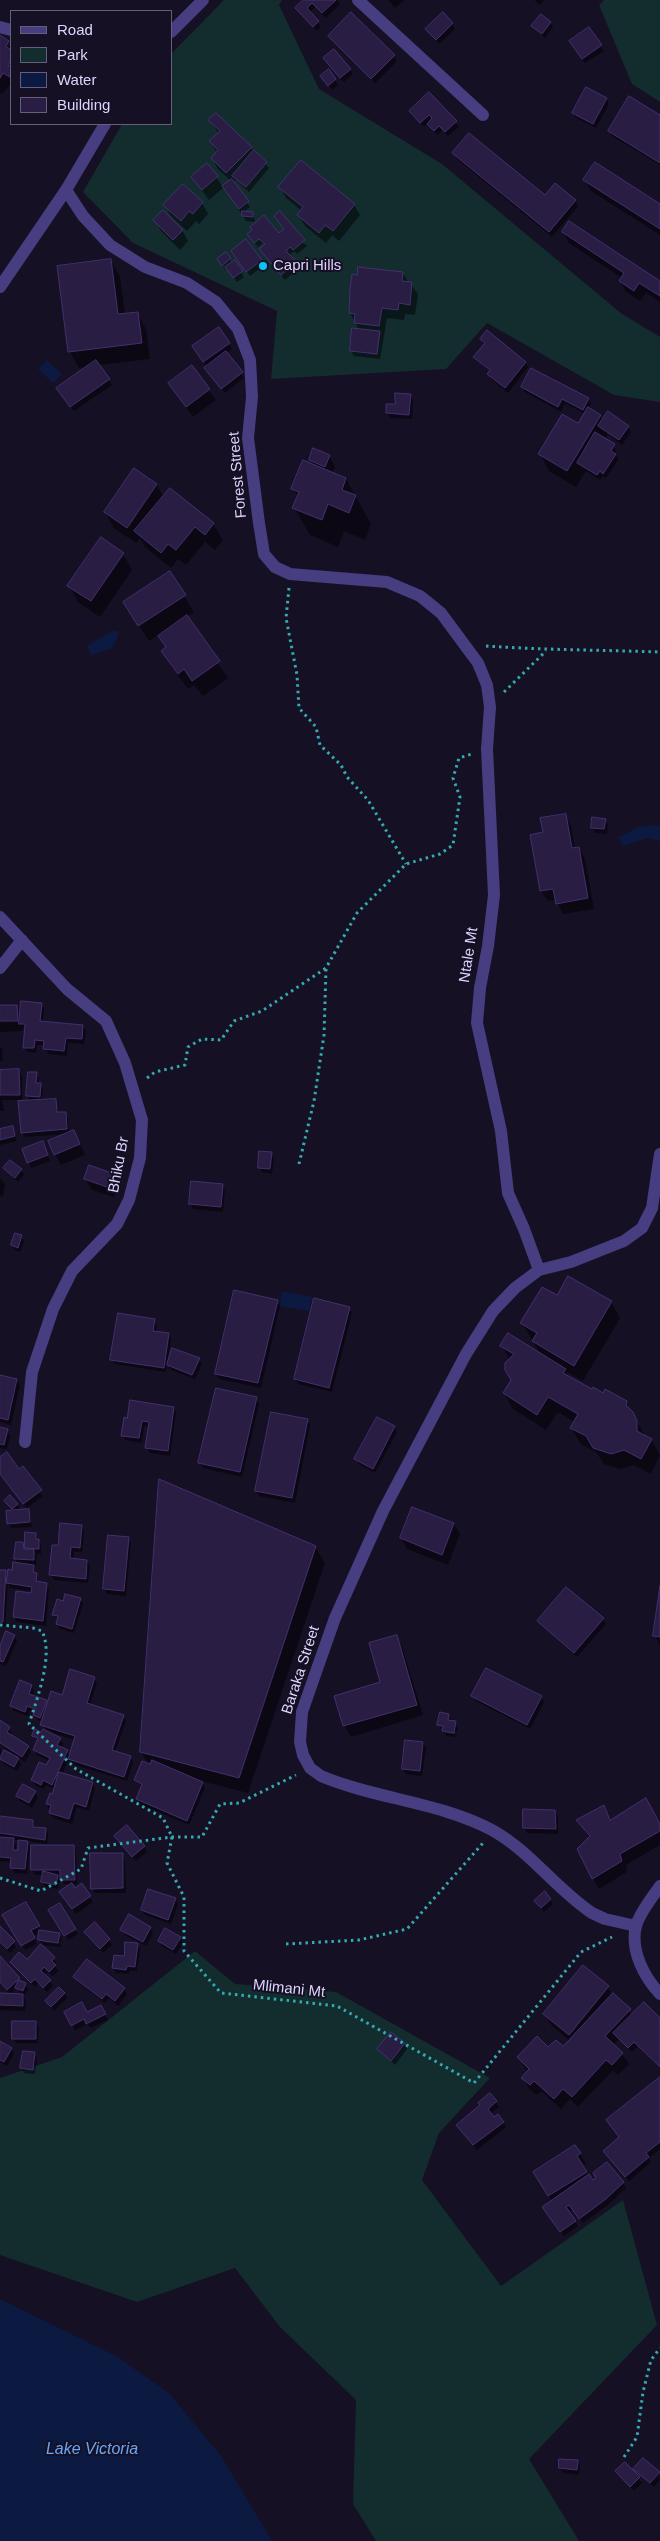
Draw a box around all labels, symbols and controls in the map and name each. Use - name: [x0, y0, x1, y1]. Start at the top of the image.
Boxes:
- legend: [10, 10, 172, 125]
- text: Road: [57, 21, 93, 38]
- text: Park: [57, 46, 88, 63]
- text: Water: [57, 71, 96, 88]
- text: Building: [57, 96, 110, 113]
- place label: Capri Hills: [273, 257, 341, 275]
- marker: Capri Hills: [257, 260, 269, 272]
- street label: Forest Street: [225, 431, 251, 519]
- street label: Ntale Mt: [456, 926, 482, 984]
- street label: Bhiku Br: [105, 1135, 133, 1195]
- street label: Baraka Street: [278, 1624, 324, 1716]
- street label: Mlimani Mt: [252, 1976, 326, 2002]
- water label: Lake Victoria: [46, 2440, 138, 2460]

